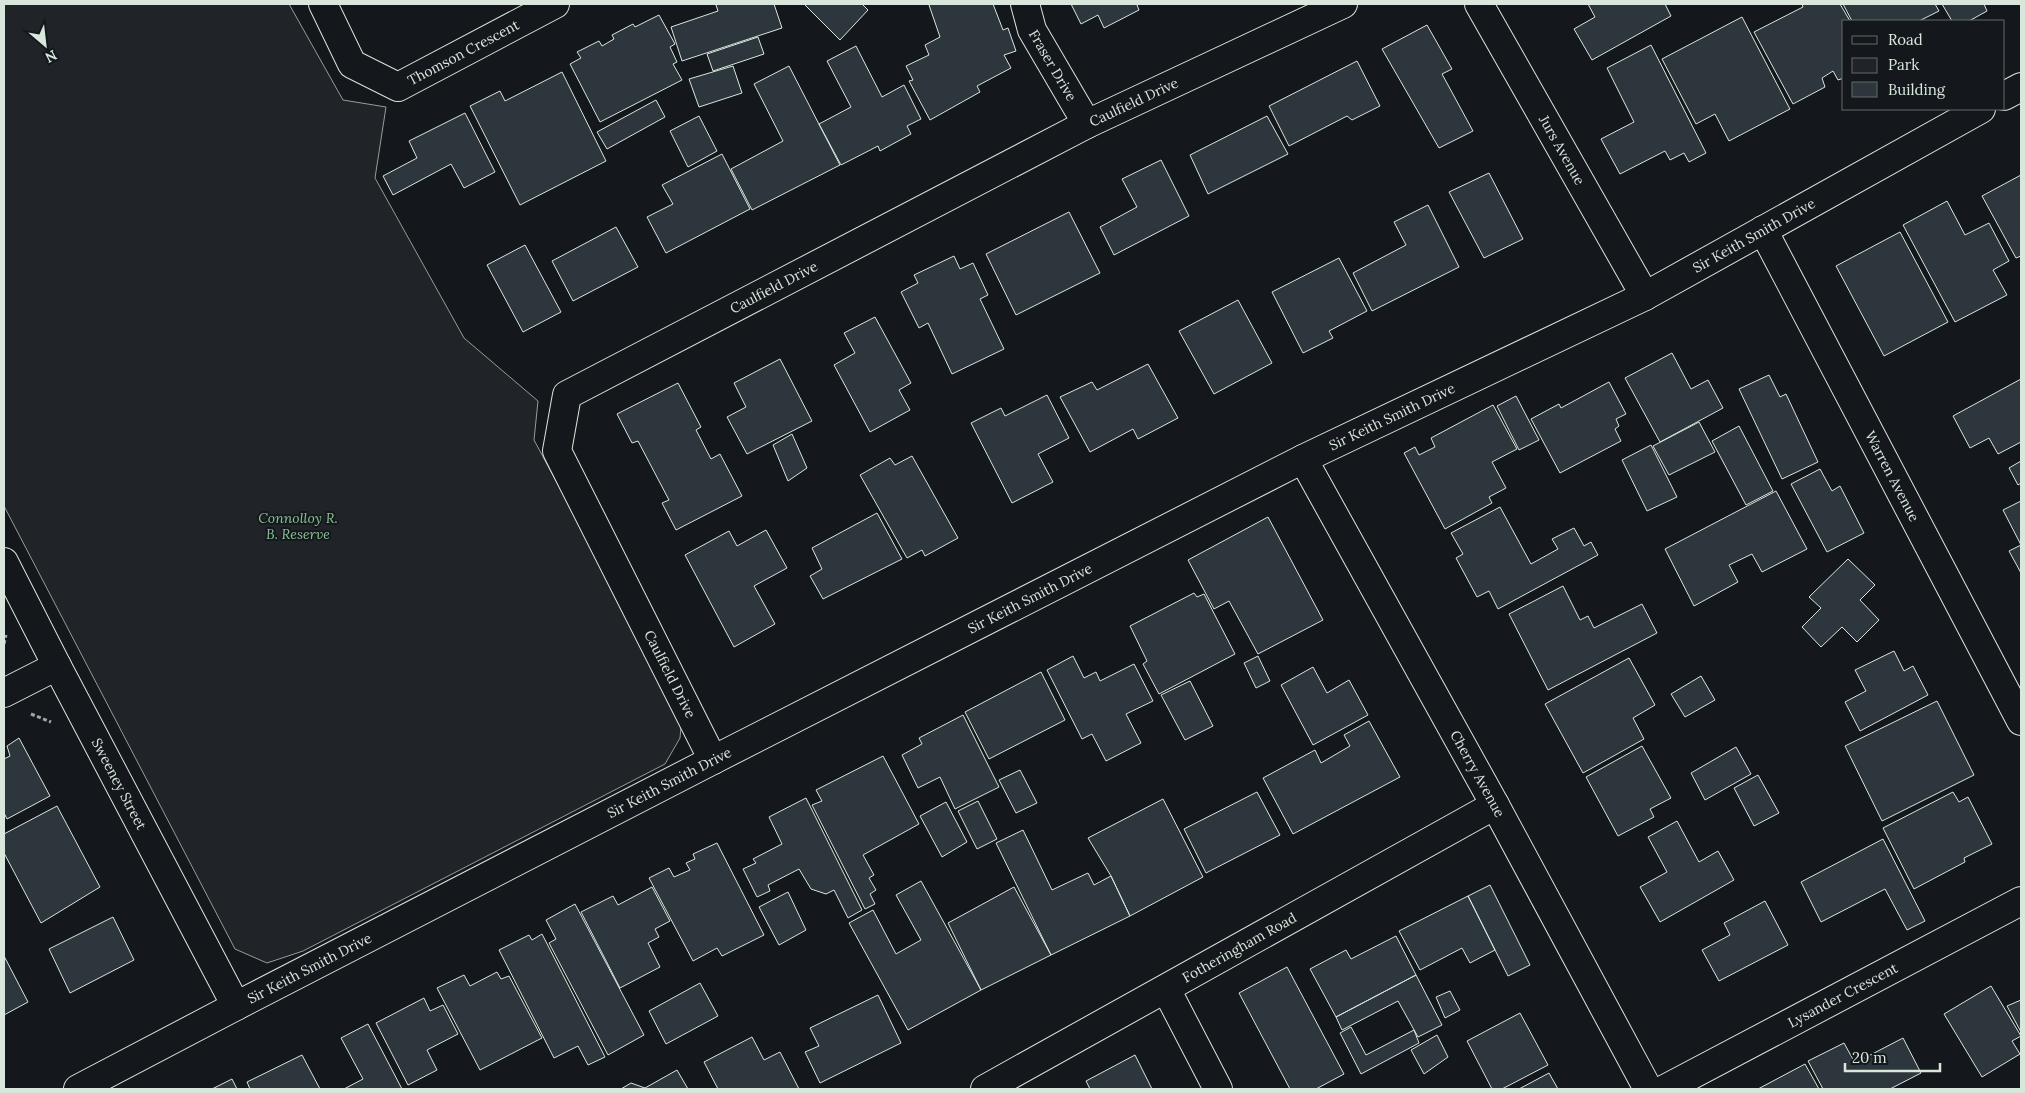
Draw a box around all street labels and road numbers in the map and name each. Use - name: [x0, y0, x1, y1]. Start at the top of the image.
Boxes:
- street label: Thomson Crescent: [405, 15, 523, 89]
- street label: Fraser Drive: [1025, 27, 1081, 105]
- street label: Caulfield Drive: [1086, 73, 1182, 131]
- street label: Jurs Avenue: [1535, 111, 1589, 188]
- street label: Sir Keith Smith Drive: [1690, 194, 1819, 277]
- street label: Caulfield Drive: [727, 257, 821, 318]
- street label: Sir Keith Smith Drive: [1326, 379, 1458, 454]
- street label: Warren Avenue: [1861, 428, 1924, 525]
- street label: Sir Keith Smith Drive: [965, 559, 1096, 638]
- street label: Caulfield Drive: [640, 627, 700, 721]
- street label: Cherry Avenue: [1446, 727, 1509, 821]
- street label: Sweeney Street: [88, 735, 151, 833]
- street label: Sir Keith Smith Drive: [604, 743, 735, 822]
- street label: Fotheringham Road: [1179, 908, 1300, 986]
- street label: Sir Keith Smith Drive: [244, 929, 375, 1008]
- street label: Lysander Crescent: [1785, 958, 1901, 1032]

